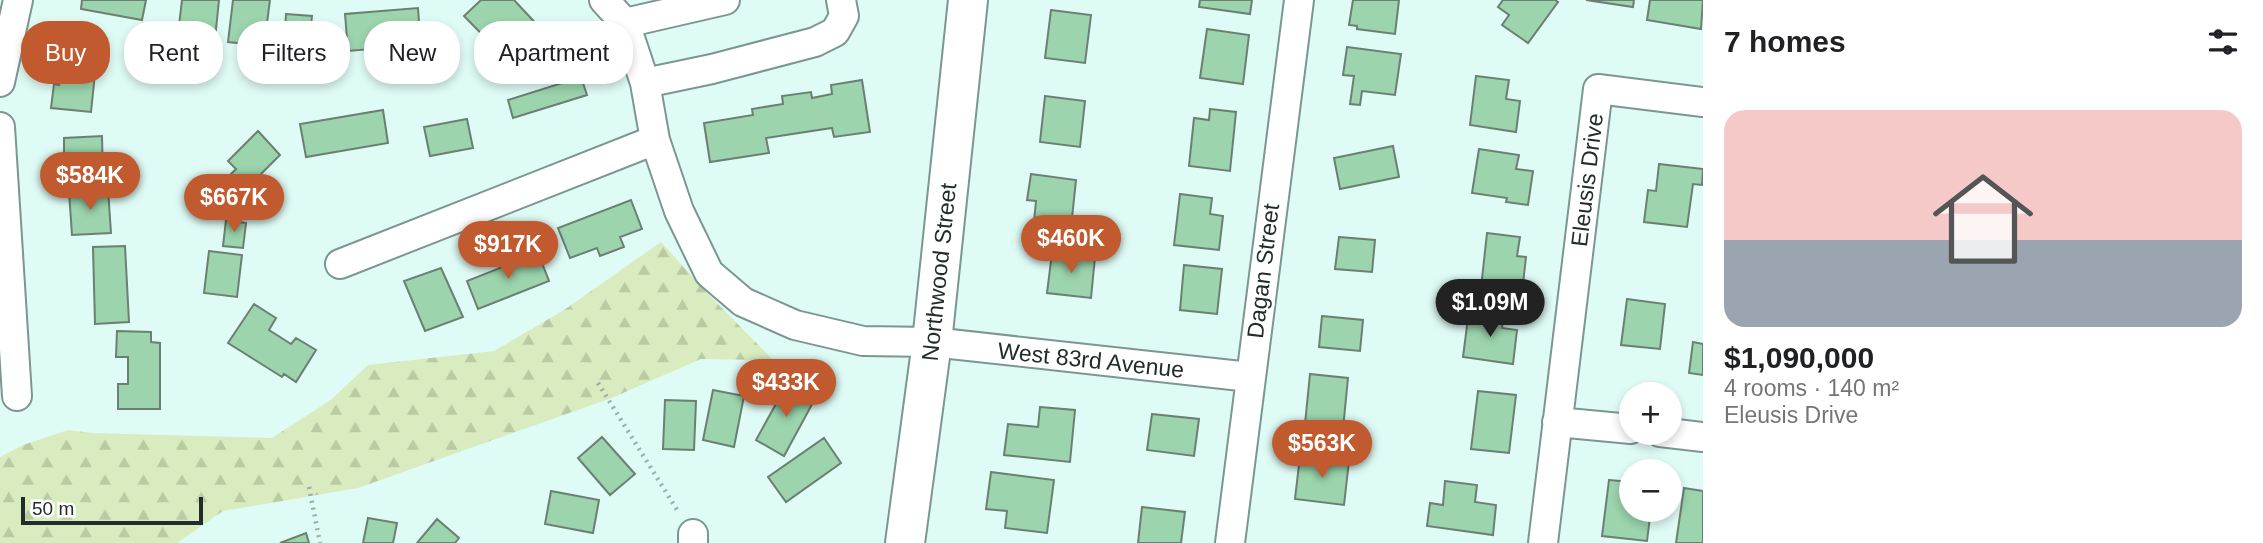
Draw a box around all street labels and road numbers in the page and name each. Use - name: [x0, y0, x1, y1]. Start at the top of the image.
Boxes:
- street label: Eleusis Drive: [1566, 112, 1608, 248]
- street label: Northwood Street: [917, 181, 961, 362]
- street label: Dagan Street: [1242, 202, 1284, 340]
- street label: West 83rd Avenue: [997, 337, 1185, 383]

